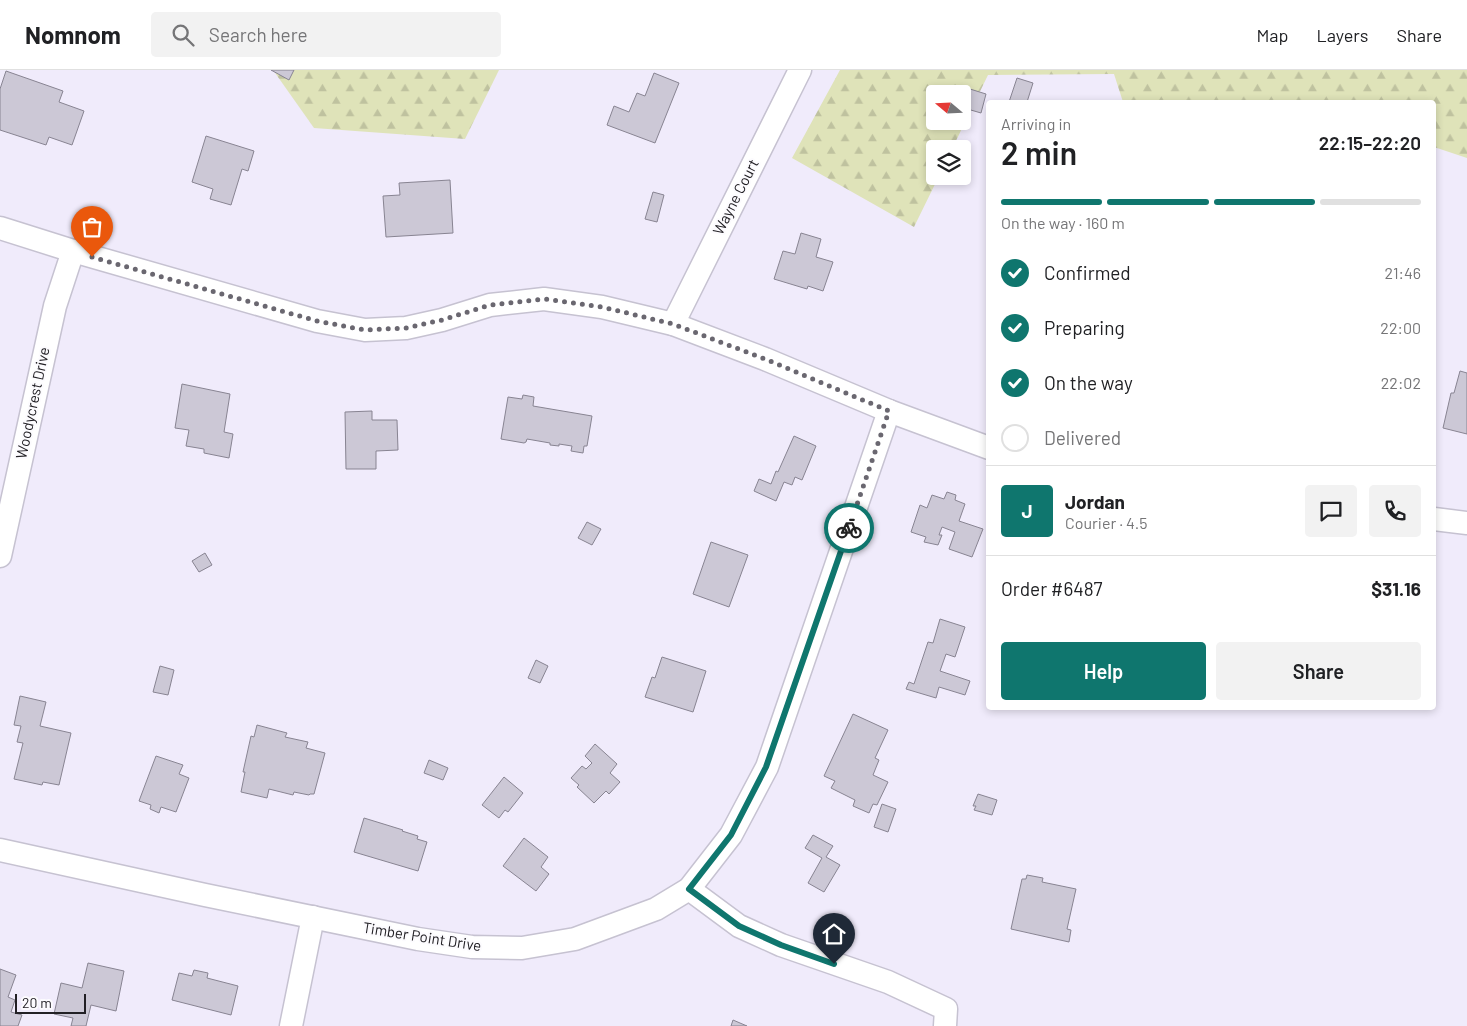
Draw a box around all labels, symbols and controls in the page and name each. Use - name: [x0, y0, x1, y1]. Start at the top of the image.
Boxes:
- search box: [151, 12, 501, 57]
- text: Nomnom: [25, 20, 121, 49]
- icon: search: [169, 21, 197, 49]
- text: Search here: [209, 23, 308, 46]
- text: Map: [1256, 24, 1288, 46]
- text: Layers: [1316, 24, 1369, 46]
- text: Share: [1397, 24, 1442, 46]
- north arrow: [926, 85, 971, 130]
- map controls: [926, 85, 971, 185]
- text: Arriving in: [1001, 114, 1071, 133]
- text: 22:15–22:20: [1319, 131, 1421, 154]
- text: 2 min: [1001, 133, 1077, 171]
- button: layers: [926, 140, 971, 185]
- street label: Wayne Court: [708, 156, 762, 237]
- pin: [71, 206, 113, 257]
- icon: bag: [78, 213, 106, 241]
- text: On the way · 160 m: [1001, 213, 1125, 232]
- icon: check: [1001, 259, 1029, 287]
- text: Confirmed: [1044, 261, 1131, 284]
- text: 21:46: [1385, 263, 1421, 282]
- icon: check: [1001, 314, 1029, 342]
- text: Preparing: [1044, 316, 1125, 339]
- text: 22:00: [1380, 318, 1421, 337]
- street label: Woodycrest Drive: [11, 345, 53, 460]
- icon: check: [1001, 369, 1029, 397]
- text: On the way: [1044, 371, 1133, 394]
- text: 22:02: [1381, 373, 1421, 392]
- text: Delivered: [1044, 426, 1121, 449]
- button: chat: [1305, 485, 1357, 537]
- button: phone: [1369, 485, 1421, 537]
- text: Jordan: [1065, 490, 1125, 513]
- text: J: [1021, 499, 1033, 522]
- courier: [824, 503, 874, 553]
- text: Courier · 4.5: [1065, 513, 1148, 532]
- icon: bike: [835, 514, 863, 542]
- text: Order #6487: [1001, 577, 1103, 600]
- text: $31.16: [1371, 577, 1421, 600]
- button: Help: [1001, 642, 1206, 700]
- button: Share: [1216, 642, 1421, 700]
- pin: [813, 913, 855, 964]
- street label: Timber Point Drive: [362, 918, 483, 954]
- icon: home: [820, 920, 848, 948]
- scale bar: [15, 991, 86, 1014]
- text: 20 m: [22, 994, 52, 1011]

